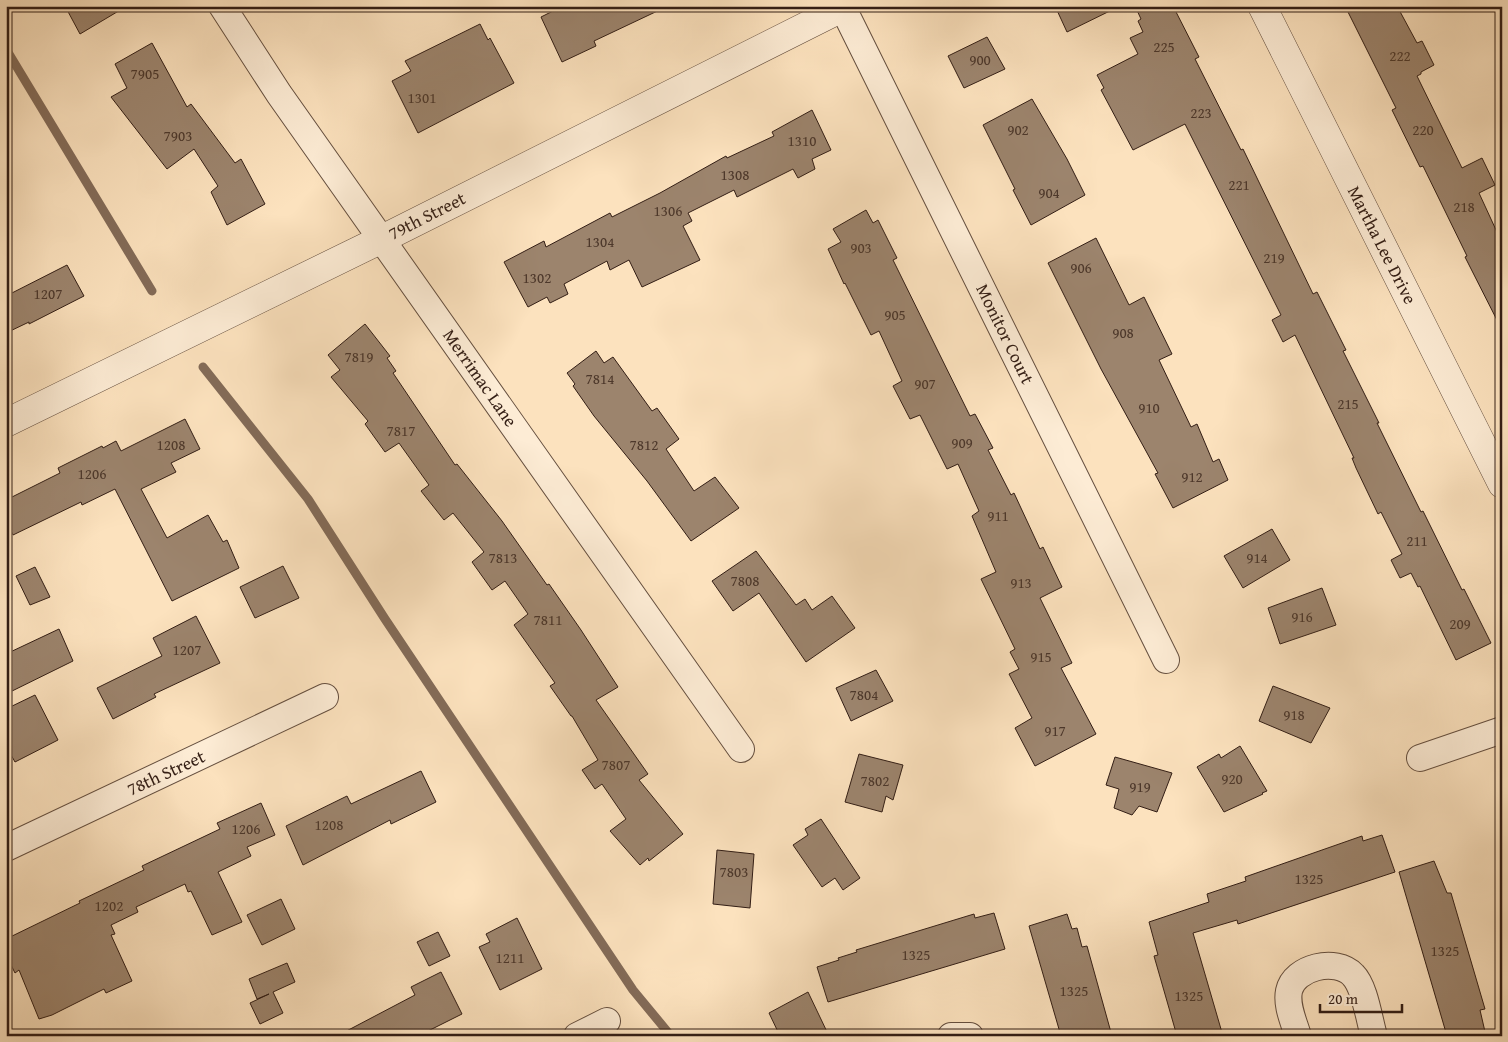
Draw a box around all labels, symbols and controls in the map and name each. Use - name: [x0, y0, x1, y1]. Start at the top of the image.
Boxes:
- house number: 225: [1153, 36, 1175, 57]
- house number: 222: [1389, 45, 1411, 66]
- house number: 900: [969, 49, 991, 70]
- house number: 7905: [131, 63, 159, 84]
- house number: 1301: [408, 87, 436, 108]
- house number: 223: [1190, 102, 1212, 123]
- house number: 902: [1007, 119, 1029, 140]
- house number: 220: [1412, 119, 1434, 140]
- house number: 7903: [164, 125, 192, 146]
- house number: 1310: [788, 130, 816, 151]
- house number: 1308: [721, 164, 749, 185]
- house number: 221: [1228, 174, 1250, 195]
- street label: Martha Lee Drive: [1341, 181, 1424, 309]
- house number: 904: [1038, 182, 1060, 203]
- street label: 79th Street: [384, 184, 471, 246]
- house number: 218: [1453, 196, 1475, 217]
- house number: 1306: [654, 200, 682, 221]
- house number: 1304: [586, 231, 614, 252]
- house number: 903: [850, 237, 872, 258]
- house number: 219: [1263, 247, 1285, 268]
- house number: 906: [1070, 257, 1092, 278]
- house number: 1302: [523, 267, 551, 288]
- street label: Monitor Court: [970, 279, 1042, 389]
- house number: 1207: [34, 283, 62, 304]
- house number: 905: [884, 304, 906, 325]
- house number: 908: [1112, 322, 1134, 343]
- street label: Merrimac Lane: [437, 323, 524, 432]
- house number: 7819: [345, 346, 373, 367]
- house number: 7814: [586, 368, 614, 389]
- house number: 907: [914, 373, 936, 394]
- house number: 215: [1337, 393, 1359, 414]
- house number: 910: [1138, 397, 1160, 418]
- house number: 7817: [387, 420, 415, 441]
- house number: 909: [951, 432, 973, 453]
- house number: 1208: [157, 434, 185, 455]
- house number: 7812: [630, 434, 658, 455]
- house number: 1206: [78, 463, 106, 484]
- house number: 912: [1181, 466, 1203, 487]
- house number: 911: [987, 505, 1009, 526]
- house number: 211: [1406, 530, 1428, 551]
- house number: 7813: [489, 547, 517, 568]
- house number: 914: [1246, 547, 1268, 568]
- house number: 7808: [731, 570, 759, 591]
- house number: 913: [1010, 572, 1032, 593]
- house number: 916: [1291, 606, 1313, 627]
- house number: 7811: [534, 609, 562, 630]
- house number: 209: [1449, 613, 1471, 634]
- house number: 1207: [173, 639, 201, 660]
- house number: 915: [1030, 646, 1052, 667]
- house number: 7804: [850, 684, 878, 705]
- house number: 918: [1283, 704, 1305, 725]
- house number: 917: [1044, 720, 1066, 741]
- street label: 78th Street: [122, 742, 210, 802]
- house number: 7807: [602, 754, 630, 775]
- house number: 920: [1221, 768, 1243, 789]
- house number: 7802: [861, 770, 889, 791]
- house number: 919: [1129, 776, 1151, 797]
- house number: 1208: [315, 814, 343, 835]
- house number: 1206: [232, 818, 260, 839]
- house number: 7803: [720, 861, 748, 882]
- house number: 1325: [1295, 868, 1323, 889]
- house number: 1202: [95, 895, 123, 916]
- house number: 1325: [1431, 940, 1459, 961]
- house number: 1325: [902, 944, 930, 965]
- house number: 1211: [496, 947, 524, 968]
- house number: 1325: [1060, 980, 1088, 1001]
- scale bar: [1320, 982, 1403, 1014]
- house number: 1325: [1175, 985, 1203, 1006]
- text: 20 m: [1328, 988, 1359, 1009]

